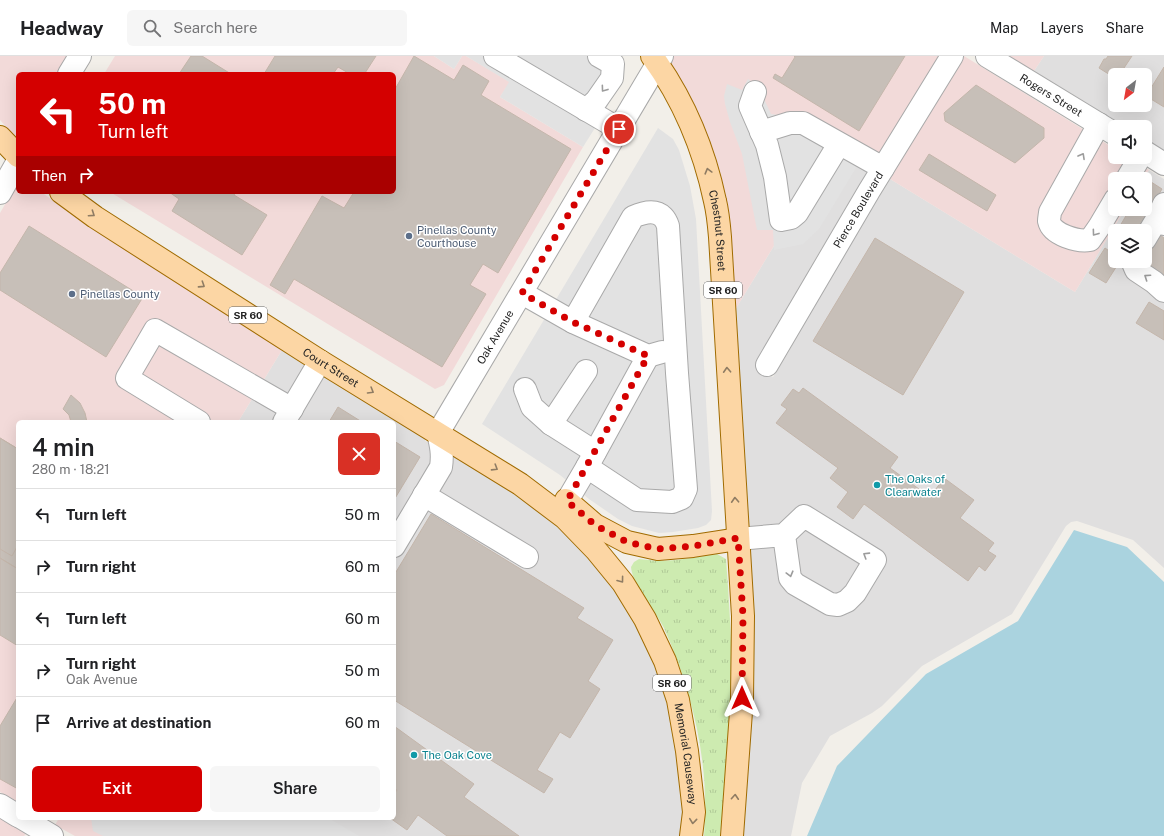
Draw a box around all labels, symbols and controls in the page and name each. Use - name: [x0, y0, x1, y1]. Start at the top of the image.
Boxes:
- search box: [127, 10, 407, 46]
- text: Headway: [20, 17, 103, 39]
- icon: search: [141, 17, 163, 39]
- text: Search here: [173, 19, 258, 36]
- text: Map: [990, 20, 1018, 36]
- text: Layers: [1040, 20, 1084, 36]
- text: Share: [1106, 20, 1144, 36]
- north arrow: [1108, 68, 1152, 112]
- map controls: [1108, 68, 1152, 268]
- street label: Rogers Street: [1018, 71, 1084, 119]
- one-way arrow: [602, 85, 609, 92]
- text: 50 m: [98, 87, 166, 120]
- icon: left: [32, 88, 84, 140]
- pin: [602, 112, 636, 146]
- icon: arrive: [608, 118, 630, 140]
- button: sound: [1108, 120, 1152, 164]
- text: Turn left: [98, 121, 168, 142]
- one-way arrow: [1077, 153, 1084, 160]
- icon: right: [75, 164, 97, 186]
- text: Then: [32, 167, 67, 184]
- one-way arrow: [704, 168, 713, 175]
- street label: Pierce Boulevard: [831, 169, 885, 250]
- button: search: [1108, 172, 1152, 216]
- street label: Chestnut Street: [707, 189, 728, 272]
- one-way arrow: [88, 210, 95, 217]
- place label: Pinellas County Courthouse: [417, 224, 497, 249]
- button: layers: [1108, 224, 1152, 268]
- one-way arrow: [1092, 229, 1099, 236]
- marker: Pinellas County Courthouse: [404, 231, 414, 241]
- one-way arrow: [1144, 275, 1151, 282]
- one-way arrow: [198, 280, 205, 288]
- road number: SR 60: [704, 282, 742, 298]
- place label: Pinellas County: [80, 288, 160, 300]
- marker: Pinellas County: [67, 289, 77, 299]
- road number: SR 60: [229, 307, 267, 323]
- street label: Oak Avenue: [474, 308, 516, 366]
- street label: Court Street: [301, 346, 361, 389]
- one-way arrow: [723, 367, 732, 373]
- one-way arrow: [367, 387, 374, 394]
- text: 4 min: [32, 433, 95, 461]
- button: close: [338, 433, 380, 475]
- text: 280 m · 18:21: [32, 462, 110, 477]
- one-way arrow: [491, 464, 498, 471]
- place label: The Oaks of Clearwater: [885, 473, 946, 498]
- marker: The Oaks of Clearwater: [872, 480, 882, 490]
- one-way arrow: [731, 497, 740, 503]
- icon: left: [32, 504, 54, 526]
- text: Turn left: [66, 506, 127, 523]
- text: 50 m: [345, 506, 380, 523]
- one-way arrow: [863, 552, 870, 559]
- icon: right: [32, 556, 54, 578]
- text: Turn right: [66, 558, 136, 575]
- text: 60 m: [345, 558, 380, 575]
- one-way arrow: [786, 570, 794, 577]
- one-way arrow: [616, 576, 623, 583]
- icon: left: [32, 608, 54, 630]
- text: Turn left: [66, 610, 127, 627]
- text: 60 m: [345, 610, 380, 627]
- text: Turn right: [66, 655, 136, 672]
- icon: right: [32, 660, 54, 682]
- text: 50 m: [345, 662, 380, 679]
- text: Oak Avenue: [66, 672, 138, 687]
- road number: SR 60: [653, 675, 691, 691]
- position arrow: [721, 677, 763, 719]
- street label: Memorial Causeway: [673, 702, 699, 806]
- icon: arrive: [32, 712, 54, 734]
- text: Arrive at destination: [66, 714, 211, 731]
- text: 60 m: [345, 714, 380, 731]
- place label: The Oak Cove: [422, 749, 492, 761]
- marker: The Oak Cove: [409, 750, 419, 760]
- button: Exit: [32, 766, 202, 812]
- button: Share: [210, 766, 380, 812]
- one-way arrow: [730, 794, 739, 800]
- one-way arrow: [688, 818, 697, 824]

